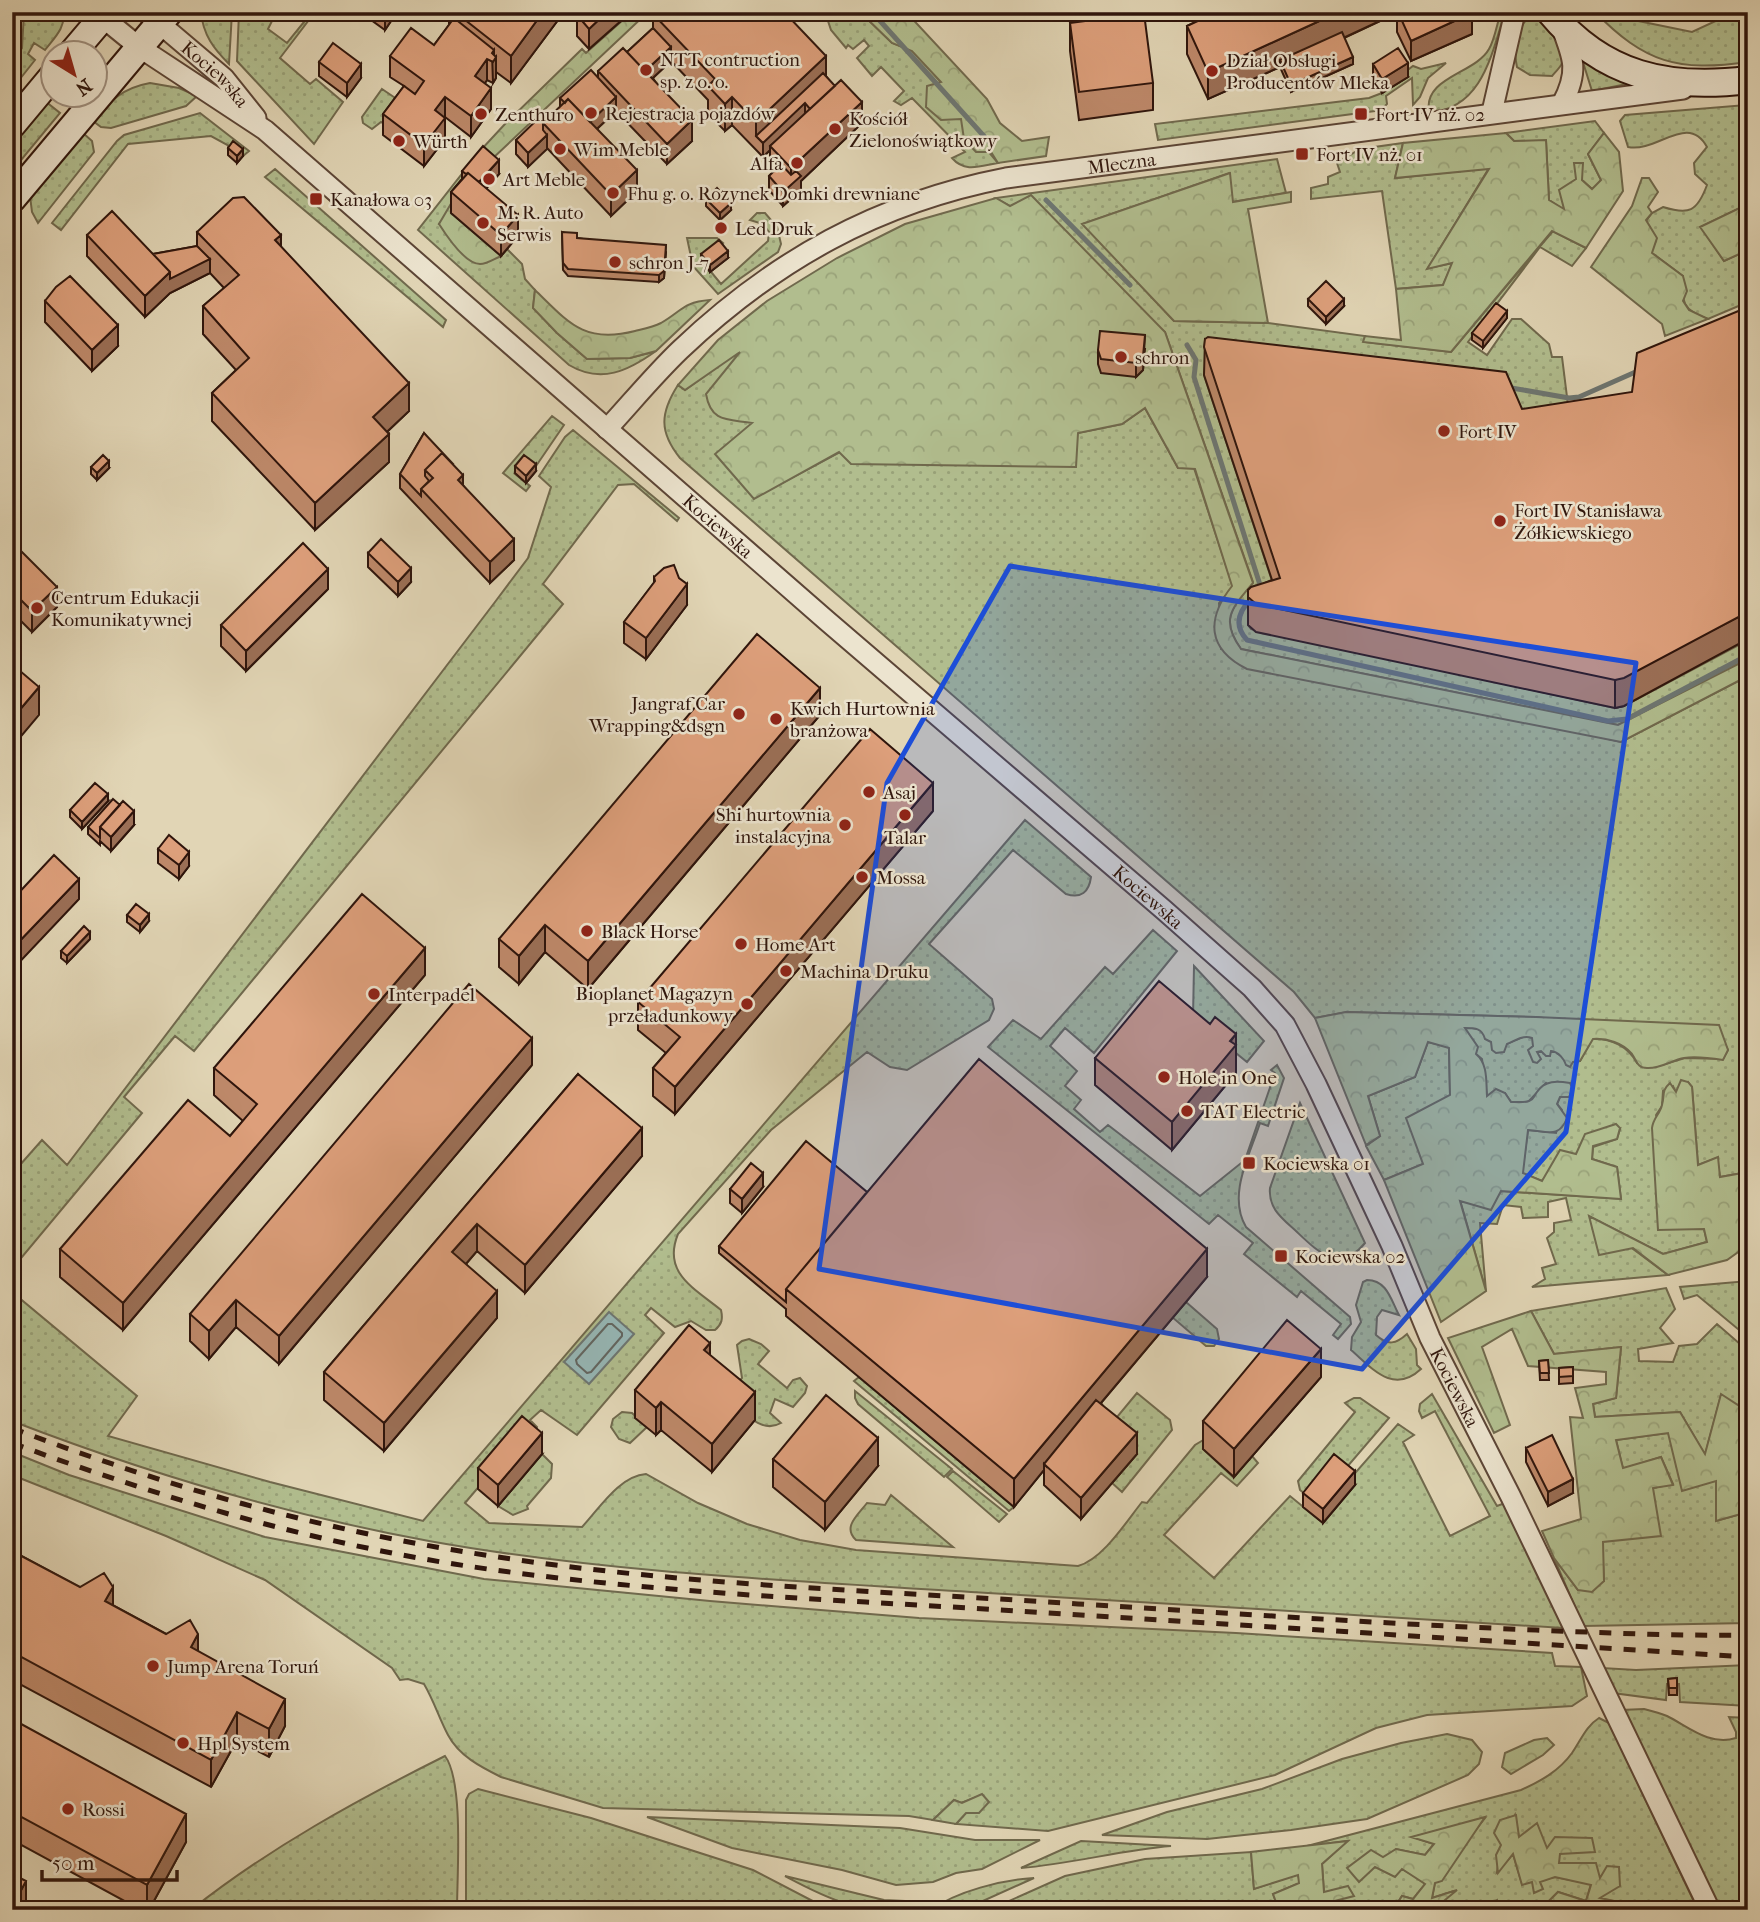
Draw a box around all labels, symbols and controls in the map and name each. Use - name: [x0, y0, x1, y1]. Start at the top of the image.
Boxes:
- street label: Kociewska: [176, 37, 253, 112]
- north arrow: [38, 38, 108, 108]
- place label: NTT contruction sp. z o. o.: [660, 49, 800, 93]
- place label: Dział Obsługi Producentów Mleka: [1226, 50, 1390, 94]
- marker: NTT contruction sp. z o. o.: [638, 62, 654, 78]
- marker: Dział Obsługi Producentów Mleka: [1204, 63, 1220, 79]
- text: N: [71, 74, 96, 100]
- place label: Rejestracja pojazdów: [605, 103, 775, 125]
- place label: Zenthuro: [495, 104, 574, 126]
- place label: Fort IV nż. 02: [1375, 104, 1485, 126]
- marker: Rejestracja pojazdów: [583, 105, 599, 121]
- marker: Zenthuro: [473, 106, 489, 122]
- marker: Fort IV nż. 02: [1353, 106, 1369, 122]
- place label: Kościół Zielonoświątkowy: [849, 108, 998, 152]
- marker: Kościół Zielonoświątkowy: [827, 121, 843, 137]
- place label: Würth: [412, 131, 468, 153]
- marker: Würth: [391, 133, 407, 149]
- place label: Wim Meble: [573, 139, 669, 161]
- marker: Wim Meble: [552, 141, 568, 157]
- place label: Fort IV nż. 01: [1316, 144, 1423, 166]
- marker: Fort IV nż. 01: [1294, 146, 1310, 162]
- street label: Mleczna: [1086, 148, 1157, 179]
- place label: Alfa: [749, 153, 783, 175]
- marker: Alfa: [789, 155, 805, 171]
- place label: Art Meble: [502, 169, 585, 191]
- marker: Art Meble: [481, 171, 497, 187]
- place label: Fhu g. o. Rozynek Domki drewniane: [627, 183, 920, 205]
- marker: Fhu g. o. Rozynek Domki drewniane: [605, 185, 621, 201]
- place label: Kanałowa 03: [330, 189, 432, 211]
- marker: Kanałowa 03: [308, 191, 324, 207]
- place label: M. R. Auto Serwis: [497, 202, 584, 246]
- marker: M. R. Auto Serwis: [475, 215, 491, 231]
- place label: Led Druk: [735, 218, 814, 240]
- marker: Led Druk: [713, 220, 729, 236]
- place label: schron J-7: [629, 252, 709, 274]
- marker: schron J-7: [607, 254, 623, 270]
- place label: schron: [1135, 347, 1190, 369]
- marker: schron: [1113, 349, 1129, 365]
- place label: Fort IV: [1458, 421, 1517, 443]
- marker: Fort IV: [1436, 423, 1452, 439]
- street label: Kociewska: [678, 490, 757, 563]
- place label: Fort IV Stanisława Żółkiewskiego: [1514, 500, 1662, 544]
- marker: Fort IV Stanisława Żółkiewskiego: [1492, 513, 1508, 529]
- place label: Centrum Edukacji Komunikatywnej: [51, 587, 200, 631]
- marker: Centrum Edukacji Komunikatywnej: [29, 600, 45, 616]
- place label: Jangraf Car Wrapping&dsgn: [588, 693, 726, 737]
- place label: Kwich Hurtownia branżowa: [789, 698, 935, 742]
- marker: Jangraf Car Wrapping&dsgn: [731, 706, 747, 722]
- marker: Kwich Hurtownia branżowa: [768, 711, 784, 727]
- place label: Asaj: [882, 782, 916, 804]
- marker: Asaj: [861, 784, 877, 800]
- place label: Shi hurtownia instalacyjna: [716, 804, 831, 848]
- marker: Talar: [897, 807, 913, 823]
- marker: Shi hurtownia instalacyjna: [837, 817, 853, 833]
- place label: Talar: [884, 827, 927, 849]
- street label: Kociewska: [1108, 861, 1188, 934]
- place label: Mossa: [876, 867, 926, 889]
- marker: Mossa: [854, 869, 870, 885]
- place label: Black Horse: [601, 921, 698, 943]
- marker: Black Horse: [579, 923, 595, 939]
- place label: Home Art: [755, 934, 836, 956]
- marker: Home Art: [733, 936, 749, 952]
- place label: Machina Druku: [800, 961, 929, 983]
- marker: Machina Druku: [778, 963, 794, 979]
- place label: Bioplanet Magazyn przeładunkowy: [576, 983, 734, 1027]
- place label: Interpadel: [388, 984, 475, 1006]
- marker: Interpadel: [366, 986, 382, 1002]
- marker: Bioplanet Magazyn przeładunkowy: [739, 996, 755, 1012]
- place label: Hole in One: [1178, 1067, 1277, 1089]
- marker: Hole in One: [1156, 1069, 1172, 1085]
- place label: TAT Electric: [1201, 1101, 1305, 1123]
- marker: TAT Electric: [1179, 1103, 1195, 1119]
- place label: Kociewska 01: [1263, 1153, 1370, 1175]
- marker: Kociewska 01: [1241, 1155, 1257, 1171]
- place label: Kociewska 02: [1295, 1246, 1405, 1268]
- marker: Kociewska 02: [1273, 1248, 1289, 1264]
- street label: Kociewska: [1425, 1344, 1484, 1431]
- place label: Jump Arena Toruń: [165, 1656, 319, 1678]
- marker: Jump Arena Toruń: [145, 1658, 161, 1674]
- place label: Hpl System: [197, 1733, 290, 1755]
- marker: Hpl System: [175, 1735, 191, 1751]
- place label: Rossi: [82, 1799, 125, 1821]
- marker: Rossi: [60, 1801, 76, 1817]
- scale bar: [42, 1838, 177, 1882]
- text: 50 m: [52, 1851, 95, 1875]

